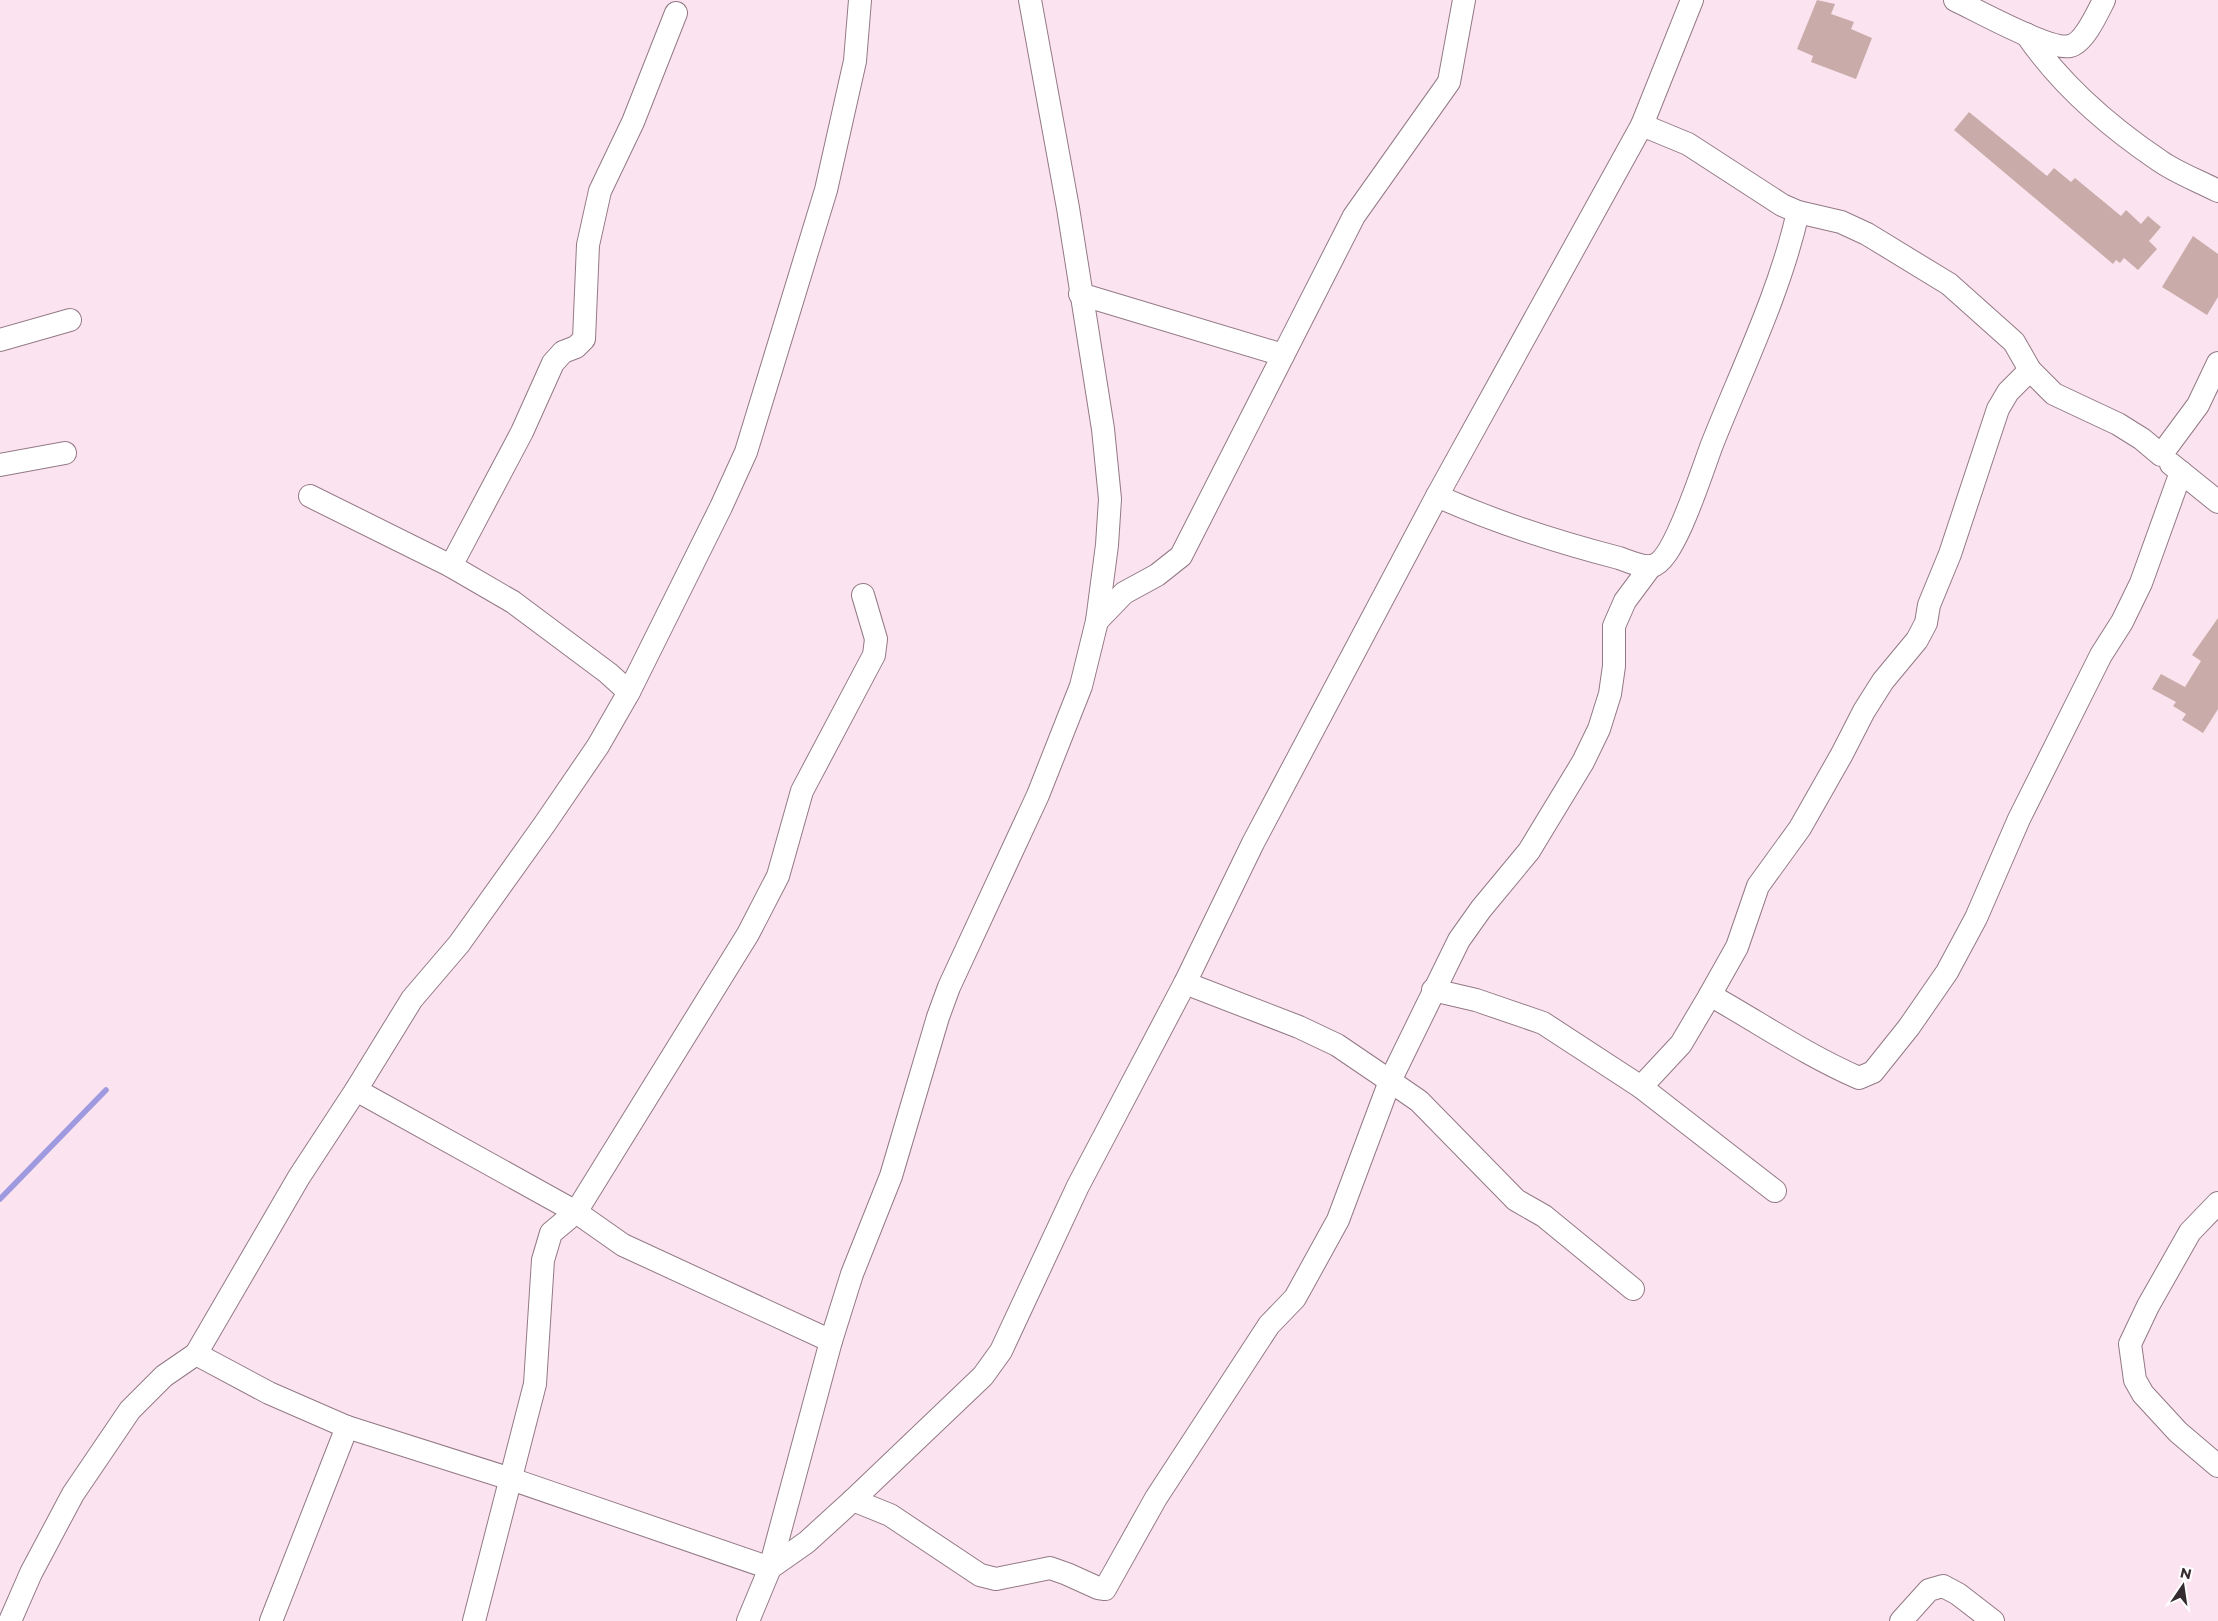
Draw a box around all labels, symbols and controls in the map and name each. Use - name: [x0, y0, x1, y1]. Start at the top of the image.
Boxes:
- north arrow: [2158, 1561, 2208, 1611]
- text: N: [2178, 1563, 2193, 1583]

